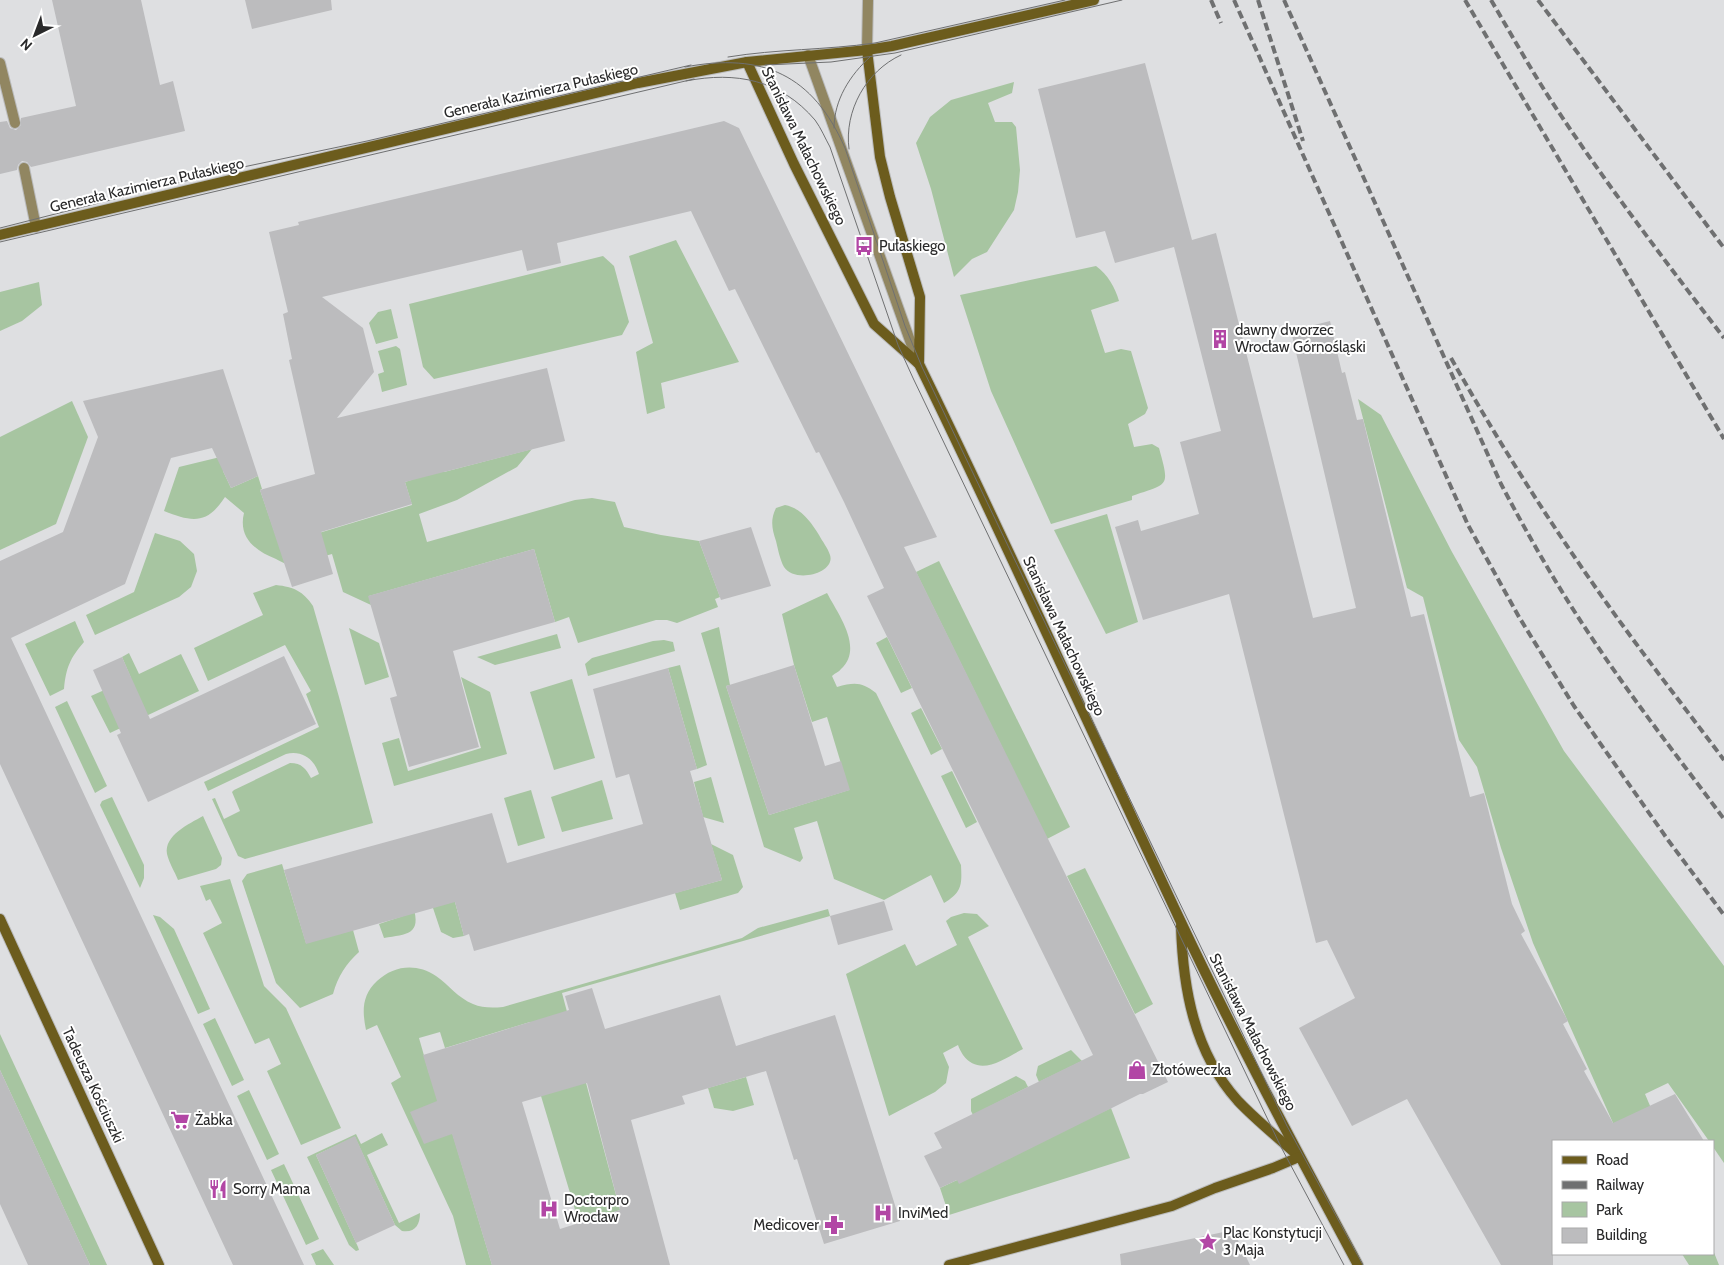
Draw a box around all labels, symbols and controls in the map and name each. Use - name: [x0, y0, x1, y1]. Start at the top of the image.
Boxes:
- north arrow: [10, 10, 60, 60]
- text: N: [17, 35, 36, 55]
- street label: Generała Kazimierza Pułaskiego: [442, 60, 640, 122]
- street label: Stanisława Małachowskiego: [758, 64, 850, 228]
- street label: Generała Kazimierza Pułaskiego: [48, 154, 246, 216]
- bus stop icon: Pułaskiego: [853, 235, 875, 257]
- place label: Pułaskiego: [879, 237, 946, 255]
- place label: dawny dworzec Wrocław Górnośląski: [1235, 321, 1366, 356]
- building icon: dawny dworzec Wrocław Górnośląski: [1209, 328, 1231, 350]
- street label: Stanisława Małachowskiego: [1019, 553, 1109, 719]
- street label: Stanisława Małachowskiego: [1205, 950, 1301, 1114]
- street label: Tadeusza Kościuszki: [58, 1024, 128, 1146]
- shop icon: Złotóweczka: [1126, 1059, 1148, 1081]
- place label: Złotóweczka: [1152, 1061, 1232, 1079]
- supermarket icon: Żabka: [169, 1109, 191, 1131]
- place label: Żabka: [195, 1110, 233, 1129]
- legend: [1552, 1140, 1714, 1255]
- text: Road: [1596, 1151, 1629, 1169]
- text: Railway: [1596, 1176, 1645, 1194]
- restaurant icon: Sorry Mama: [207, 1178, 229, 1200]
- place label: Sorry Mama: [233, 1180, 311, 1198]
- place label: Doctorpro Wrocław: [564, 1191, 629, 1226]
- hospital icon: Doctorpro Wrocław: [538, 1198, 560, 1220]
- text: Park: [1596, 1201, 1623, 1219]
- hospital icon: InviMed: [872, 1202, 894, 1224]
- place label: InviMed: [898, 1204, 948, 1222]
- pharmacy icon: Medicover: [823, 1214, 845, 1236]
- place label: Medicover: [753, 1216, 819, 1234]
- place label: Plac Konstytucji 3 Maja: [1223, 1224, 1322, 1259]
- text: Building: [1596, 1226, 1647, 1244]
- place icon: Plac Konstytucji 3 Maja: [1197, 1231, 1219, 1253]

